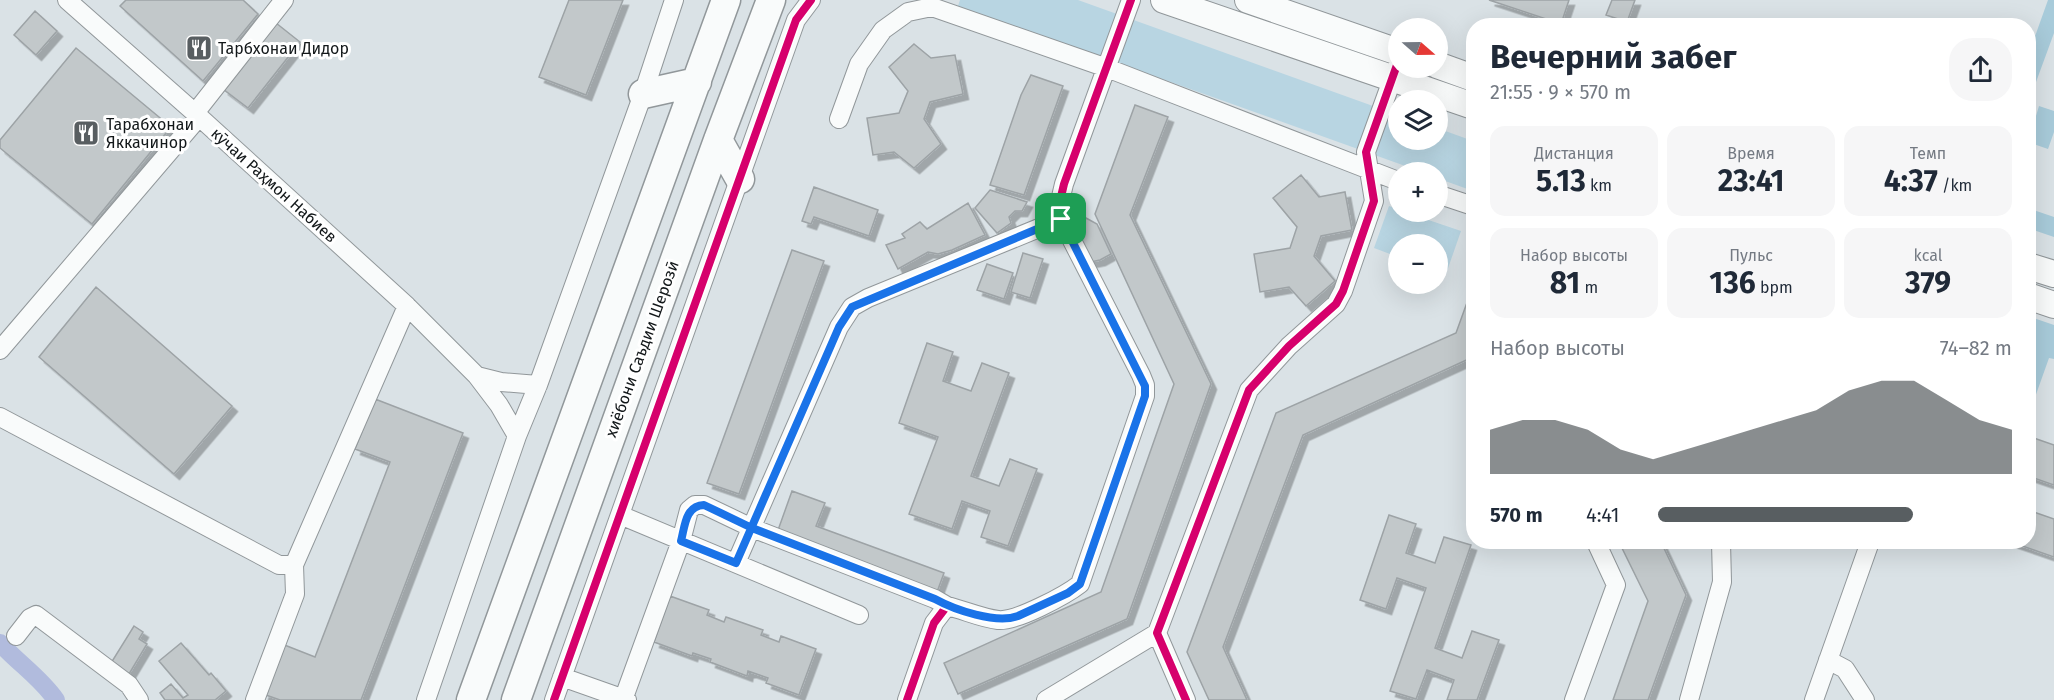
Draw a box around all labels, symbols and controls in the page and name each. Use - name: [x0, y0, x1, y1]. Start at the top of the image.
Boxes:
- north arrow: [1388, 18, 1448, 78]
- map controls: [1388, 18, 1448, 294]
- restaurant icon: Тарбхонаи Дидор: [184, 33, 214, 63]
- text: Вечерний забег: [1490, 37, 1736, 77]
- button: share: [1949, 38, 2012, 101]
- place label: Тарбхонаи Дидор: [218, 39, 349, 58]
- text: 21:55 · 9 × 570 m: [1490, 80, 1631, 104]
- button: layers: [1388, 90, 1448, 150]
- place label: Тарабхонаи Яккачинор: [106, 115, 194, 152]
- restaurant icon: Тарабхонаи Яккачинор: [71, 118, 101, 148]
- street label: кӯчаи Раҳмон Набиев: [207, 124, 341, 246]
- text: Дистанция: [1534, 144, 1614, 163]
- text: Время: [1727, 144, 1775, 163]
- text: Темп: [1910, 144, 1946, 163]
- button: +: [1388, 162, 1448, 222]
- text: 5.13: [1536, 163, 1586, 199]
- text: 23:41: [1718, 163, 1784, 199]
- text: 4:37: [1884, 163, 1938, 199]
- text: km: [1586, 176, 1612, 195]
- text: /km: [1938, 176, 1972, 195]
- pin: [1035, 193, 1086, 244]
- icon: arrive: [1044, 202, 1077, 235]
- button: −: [1388, 234, 1448, 294]
- text: Набор высоты: [1520, 246, 1628, 265]
- text: Пульс: [1729, 246, 1773, 265]
- text: kcal: [1914, 246, 1942, 265]
- street label: хиёбони Саъдии Шерозӣ: [601, 258, 683, 440]
- text: 81: [1550, 265, 1580, 301]
- text: 136: [1709, 265, 1756, 301]
- text: 379: [1905, 265, 1951, 301]
- text: m: [1580, 278, 1598, 297]
- text: bpm: [1756, 278, 1793, 297]
- text: Набор высоты: [1490, 336, 1625, 360]
- text: 74–82 m: [1940, 336, 2012, 360]
- text: 570 m: [1490, 503, 1543, 527]
- text: 4:41: [1586, 503, 1619, 527]

